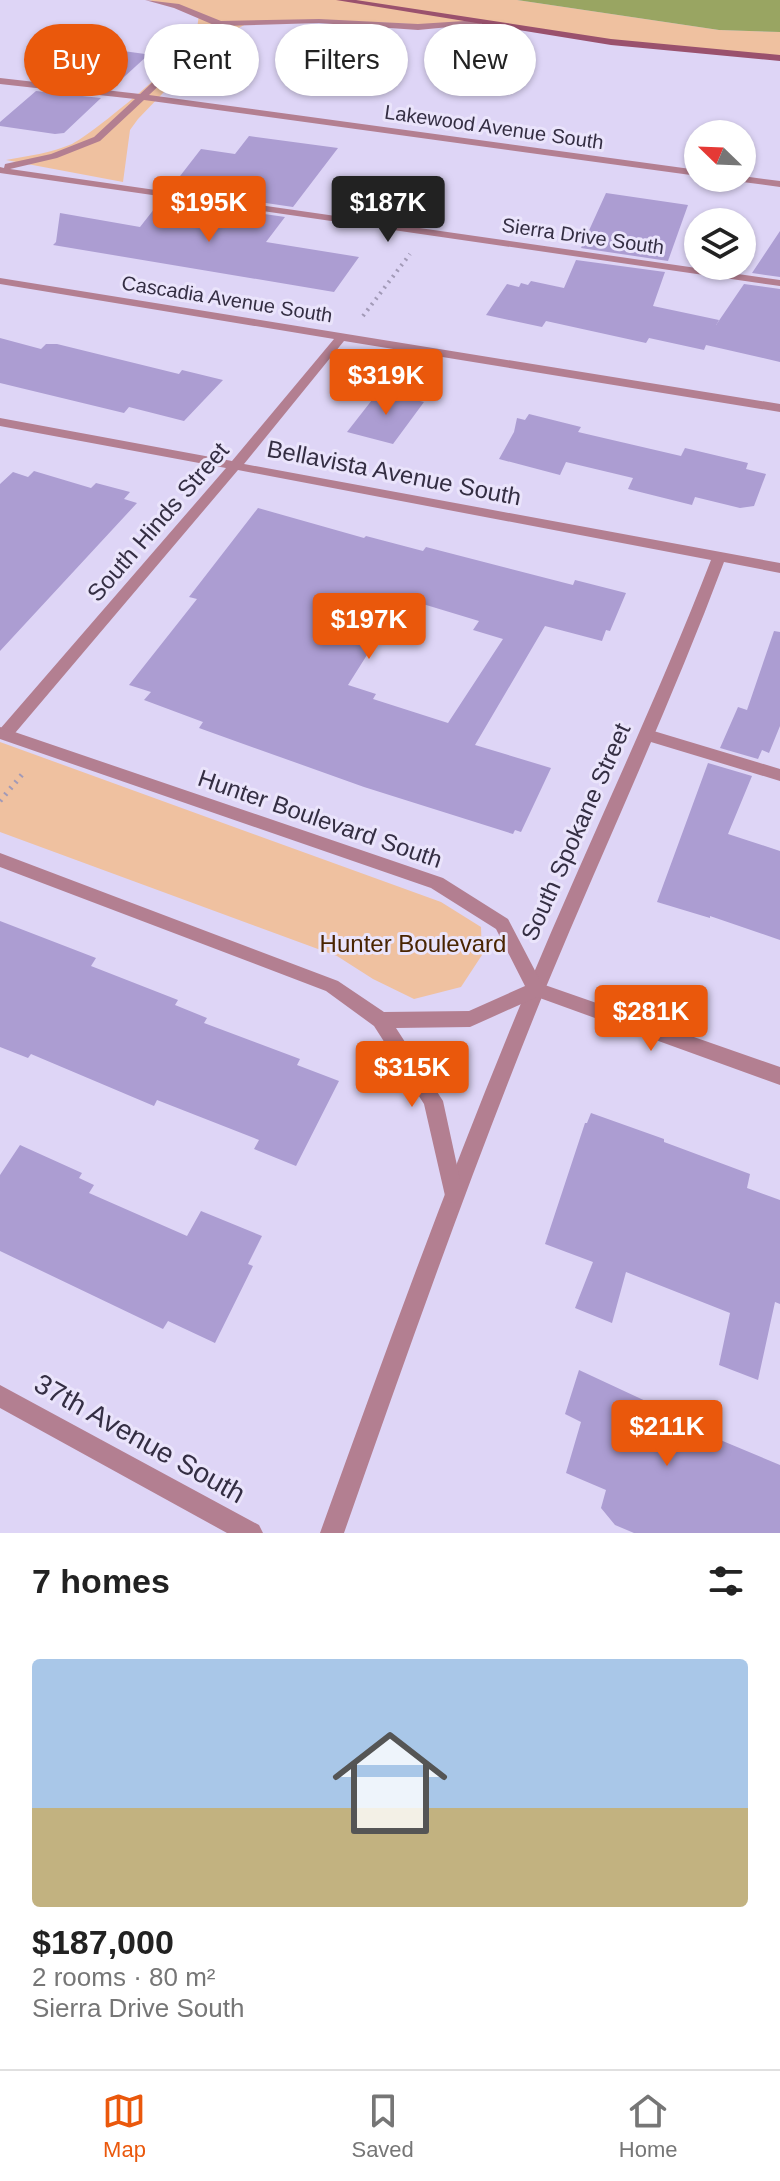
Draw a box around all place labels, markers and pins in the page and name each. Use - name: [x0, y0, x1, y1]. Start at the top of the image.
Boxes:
- pin: $195K: [153, 176, 265, 244]
- pin: $187K: [332, 176, 444, 244]
- pin: $319K: [330, 349, 442, 417]
- pin: $197K: [313, 593, 425, 661]
- pin: $281K: [595, 985, 707, 1053]
- pin: $315K: [356, 1041, 468, 1109]
- pin: $211K: [611, 1400, 723, 1468]

